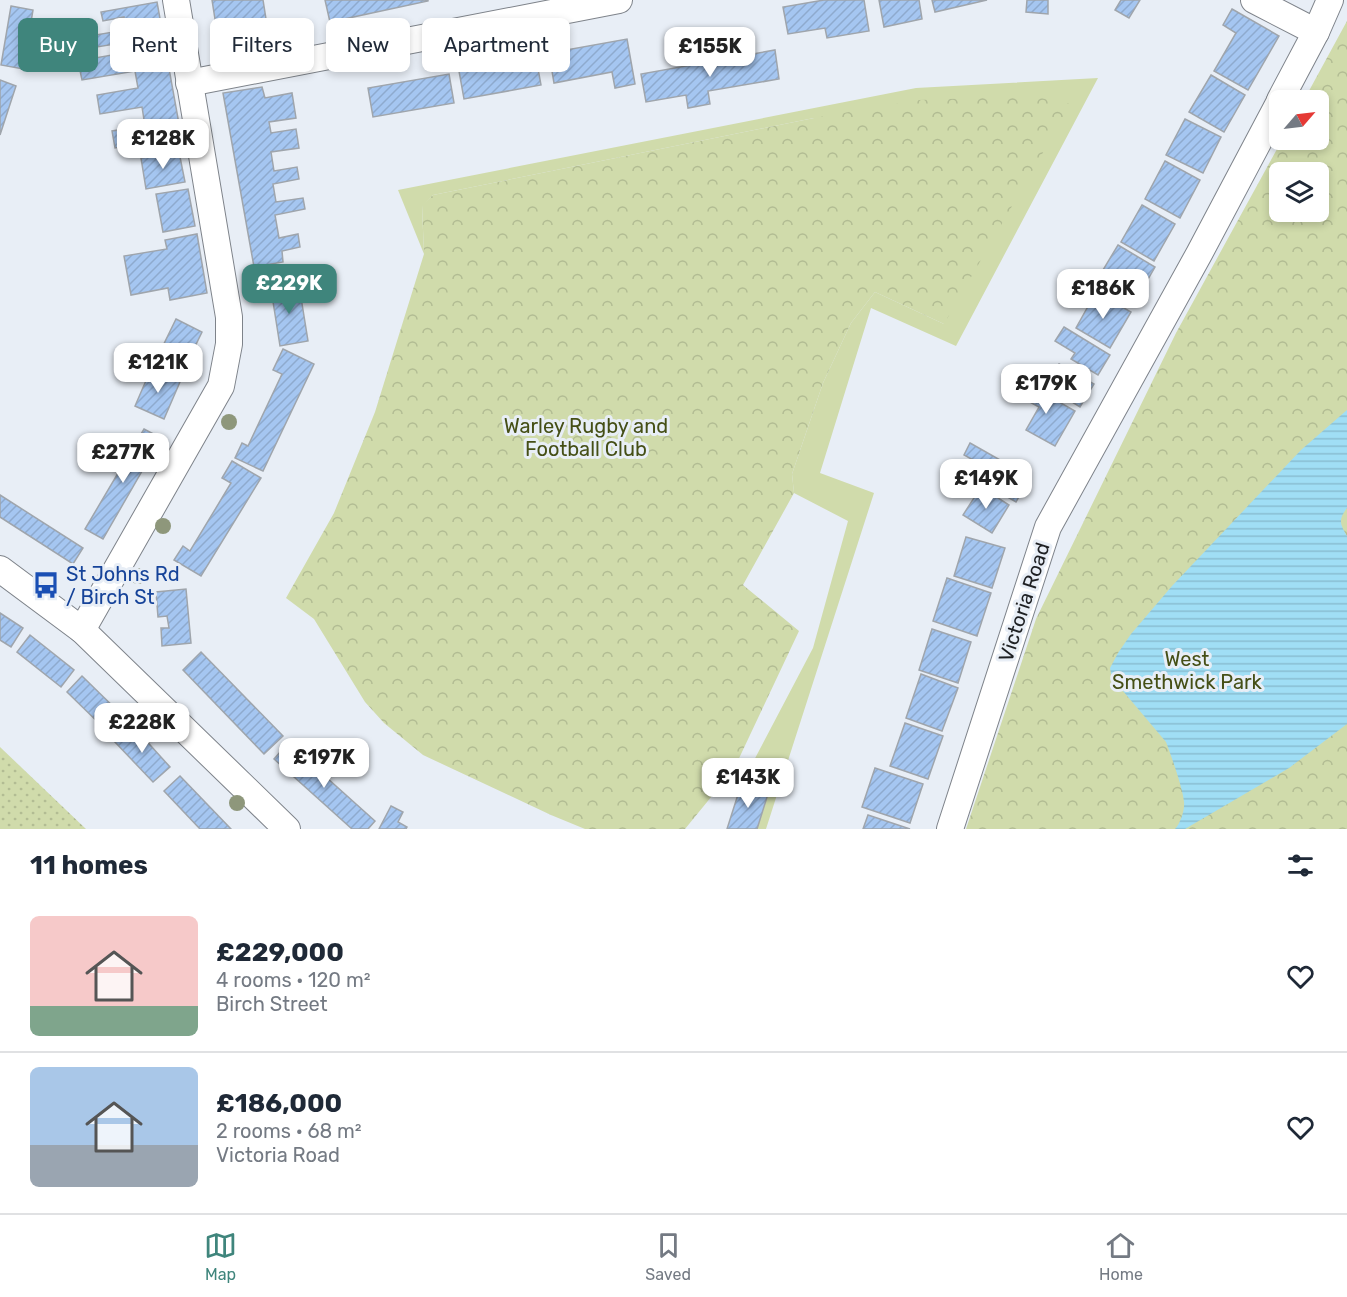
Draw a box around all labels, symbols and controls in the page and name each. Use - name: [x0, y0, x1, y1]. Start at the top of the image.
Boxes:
- chip: Buy: [18, 18, 98, 72]
- chip: Rent: [110, 18, 198, 72]
- chip: Filters: [210, 18, 314, 72]
- chip: New: [326, 18, 410, 72]
- chip: Apartment: [422, 18, 570, 72]
- pin: £155K: [668, 27, 752, 78]
- text: £155K: [678, 34, 742, 58]
- north arrow: [1269, 90, 1329, 150]
- map controls: [1269, 90, 1329, 222]
- pin: £128K: [121, 119, 205, 170]
- text: £128K: [131, 126, 195, 150]
- button: layers: [1269, 162, 1329, 222]
- pin: £229K: [247, 264, 331, 315]
- pin: £186K: [1061, 269, 1145, 320]
- text: £229K: [256, 271, 322, 295]
- text: £186K: [1071, 276, 1135, 300]
- pin: £121K: [116, 343, 200, 394]
- text: £121K: [128, 350, 188, 374]
- pin: £179K: [1004, 364, 1088, 415]
- text: £179K: [1015, 371, 1077, 395]
- park label: Warley Rugby and Football Club: [504, 414, 668, 461]
- pin: £277K: [81, 433, 165, 484]
- text: £277K: [91, 440, 155, 464]
- pin: £149K: [944, 459, 1028, 510]
- text: £149K: [954, 466, 1018, 490]
- street label: Victoria Road: [993, 539, 1055, 665]
- place label: St Johns Rd / Birch St: [66, 562, 180, 609]
- bus stop icon: St Johns Rd / Birch St: [31, 570, 61, 600]
- park label: West Smethwick Park: [1112, 647, 1263, 694]
- pin: £228K: [100, 703, 184, 754]
- text: £228K: [108, 710, 176, 734]
- pin: £197K: [282, 738, 366, 789]
- text: £197K: [293, 745, 355, 769]
- pin: £143K: [706, 758, 790, 809]
- text: £143K: [716, 765, 780, 789]
- icon: filters: [1284, 849, 1317, 882]
- text: 11 homes: [30, 850, 148, 881]
- text: £229,000: [216, 937, 344, 968]
- icon: home: [78, 940, 150, 1012]
- icon: heart: [1284, 960, 1317, 993]
- text: 4 rooms · 120 m²: [216, 968, 371, 992]
- text: Birch Street: [216, 992, 328, 1016]
- text: £186,000: [216, 1088, 342, 1119]
- icon: home: [78, 1091, 150, 1163]
- icon: heart: [1284, 1111, 1317, 1144]
- text: 2 rooms · 68 m²: [216, 1119, 362, 1143]
- text: Victoria Road: [216, 1143, 340, 1167]
- tab: Map: [204, 1229, 237, 1284]
- tab: Saved: [645, 1229, 691, 1284]
- tab: Home: [1099, 1229, 1143, 1284]

